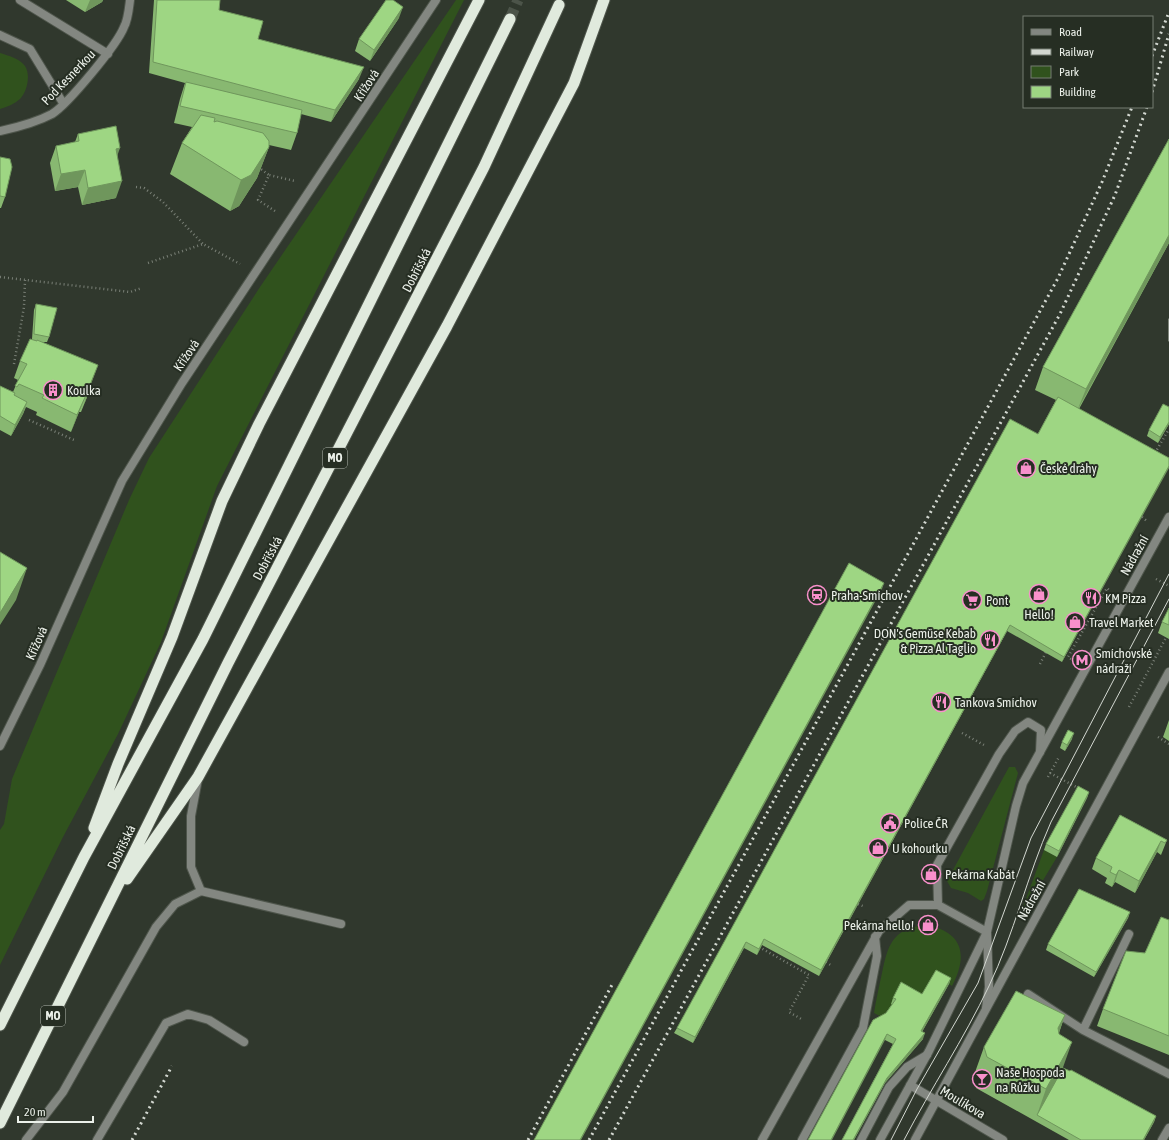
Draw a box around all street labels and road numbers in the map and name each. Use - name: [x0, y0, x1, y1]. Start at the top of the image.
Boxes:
- street label: Pod Kesnerkou: [38, 47, 98, 108]
- street label: Křížová: [351, 67, 382, 104]
- street label: Dobříšská: [399, 246, 434, 295]
- street label: Křížová: [170, 337, 202, 374]
- road number: MO: [323, 448, 347, 468]
- street label: Nádražní: [1117, 533, 1152, 578]
- street label: Dobříšská: [250, 534, 285, 583]
- street label: Křížová: [22, 624, 50, 662]
- street label: Dobříšská: [104, 823, 139, 872]
- street label: Nádražní: [1014, 878, 1049, 923]
- road number: MO: [41, 1006, 65, 1026]
- street label: Moulíkova: [937, 1083, 988, 1122]

